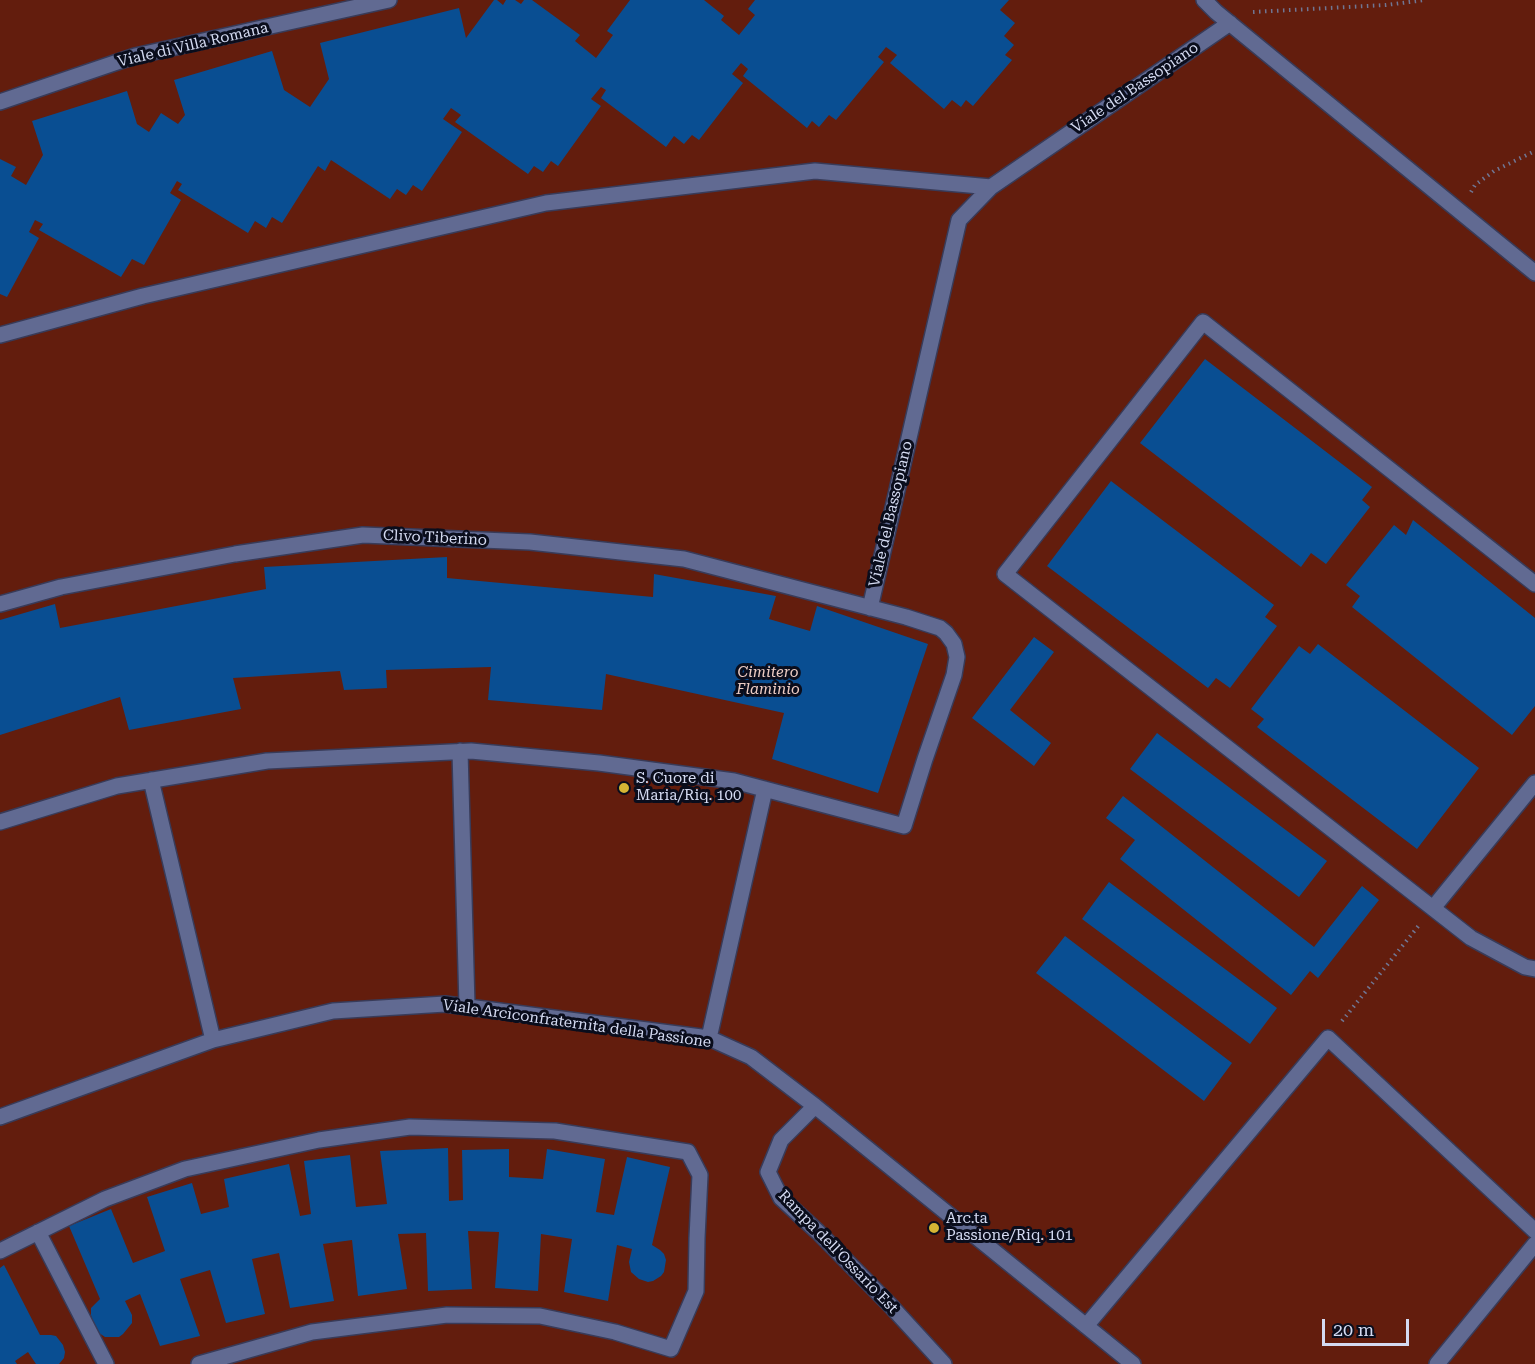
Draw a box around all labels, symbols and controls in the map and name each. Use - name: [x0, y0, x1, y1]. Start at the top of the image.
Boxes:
- street label: Viale di Villa Romana: [116, 19, 270, 71]
- street label: Viale del Bassopiano: [1068, 39, 1202, 137]
- street label: Viale del Bassopiano: [865, 439, 917, 589]
- street label: Clivo Tiberino: [383, 526, 487, 550]
- park label: Cimitero Flaminio: [736, 664, 800, 699]
- place label: S. Cuore di Maria/Riq. 100: [636, 770, 741, 805]
- marker: S. Cuore di Maria/Riq. 100: [617, 781, 631, 795]
- street label: Viale Arciconfraternita della Passione: [442, 996, 712, 1052]
- street label: Rampa dell'Ossario Est: [774, 1187, 902, 1317]
- place label: Arc.ta Passione/Riq. 101: [946, 1210, 1073, 1245]
- marker: Arc.ta Passione/Riq. 101: [927, 1221, 941, 1235]
- scale bar: [1325, 1307, 1412, 1345]
- text: 20 m: [1333, 1319, 1374, 1340]

